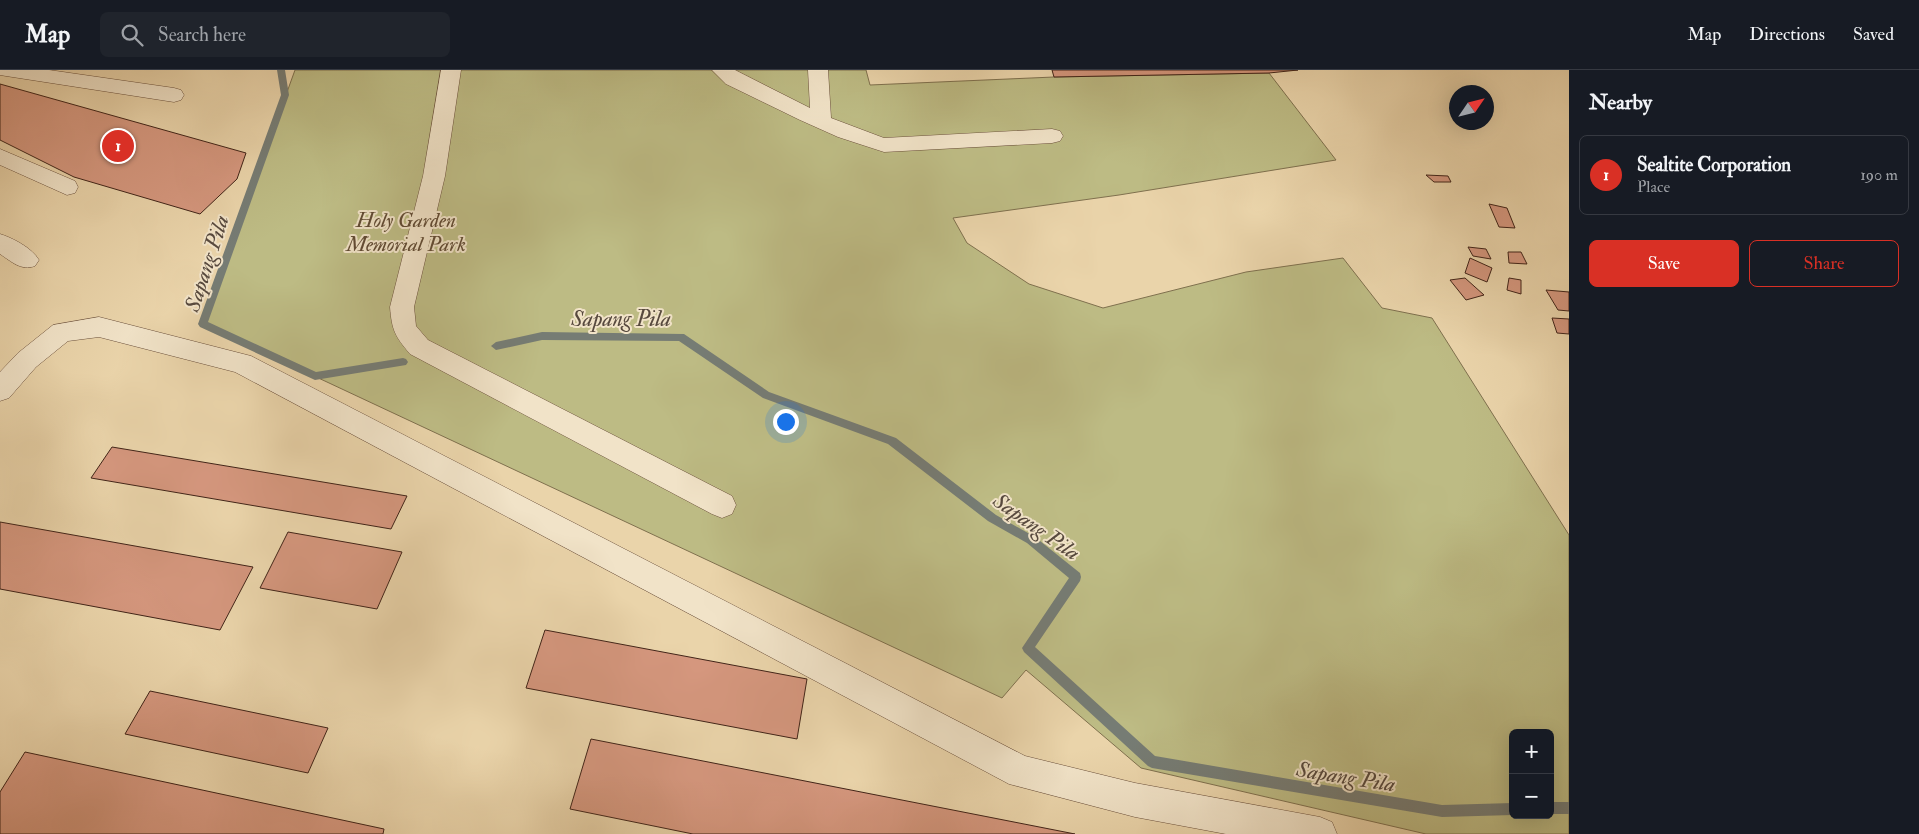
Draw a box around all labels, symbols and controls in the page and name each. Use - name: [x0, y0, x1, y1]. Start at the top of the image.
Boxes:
- search box: [100, 12, 450, 57]
- text: Map: [25, 19, 70, 50]
- icon: search: [118, 21, 146, 49]
- text: Search here: [158, 23, 246, 47]
- text: Map: [1688, 23, 1721, 46]
- text: Directions: [1749, 23, 1825, 46]
- text: Saved: [1853, 23, 1894, 46]
- north arrow: [1449, 85, 1494, 130]
- text: Nearby: [1589, 89, 1652, 116]
- pin: 1: [102, 127, 134, 165]
- text: Sealtite Corporation: [1637, 153, 1791, 177]
- text: 1: [1603, 165, 1609, 185]
- text: 190 m: [1860, 165, 1898, 185]
- text: Place: [1637, 177, 1670, 197]
- park label: Holy Garden Memorial Park: [344, 207, 466, 258]
- water label: Sapang Pila: [178, 212, 236, 316]
- button: Save: [1589, 240, 1739, 287]
- button: Share: [1749, 240, 1899, 287]
- water label: Sapang Pila: [570, 305, 671, 333]
- your location: [773, 409, 799, 435]
- water label: Sapang Pila: [987, 486, 1085, 567]
- map controls: [1509, 729, 1554, 819]
- button: +: [1509, 729, 1554, 774]
- water label: Sapang Pila: [1293, 755, 1397, 799]
- button: −: [1509, 774, 1554, 819]

